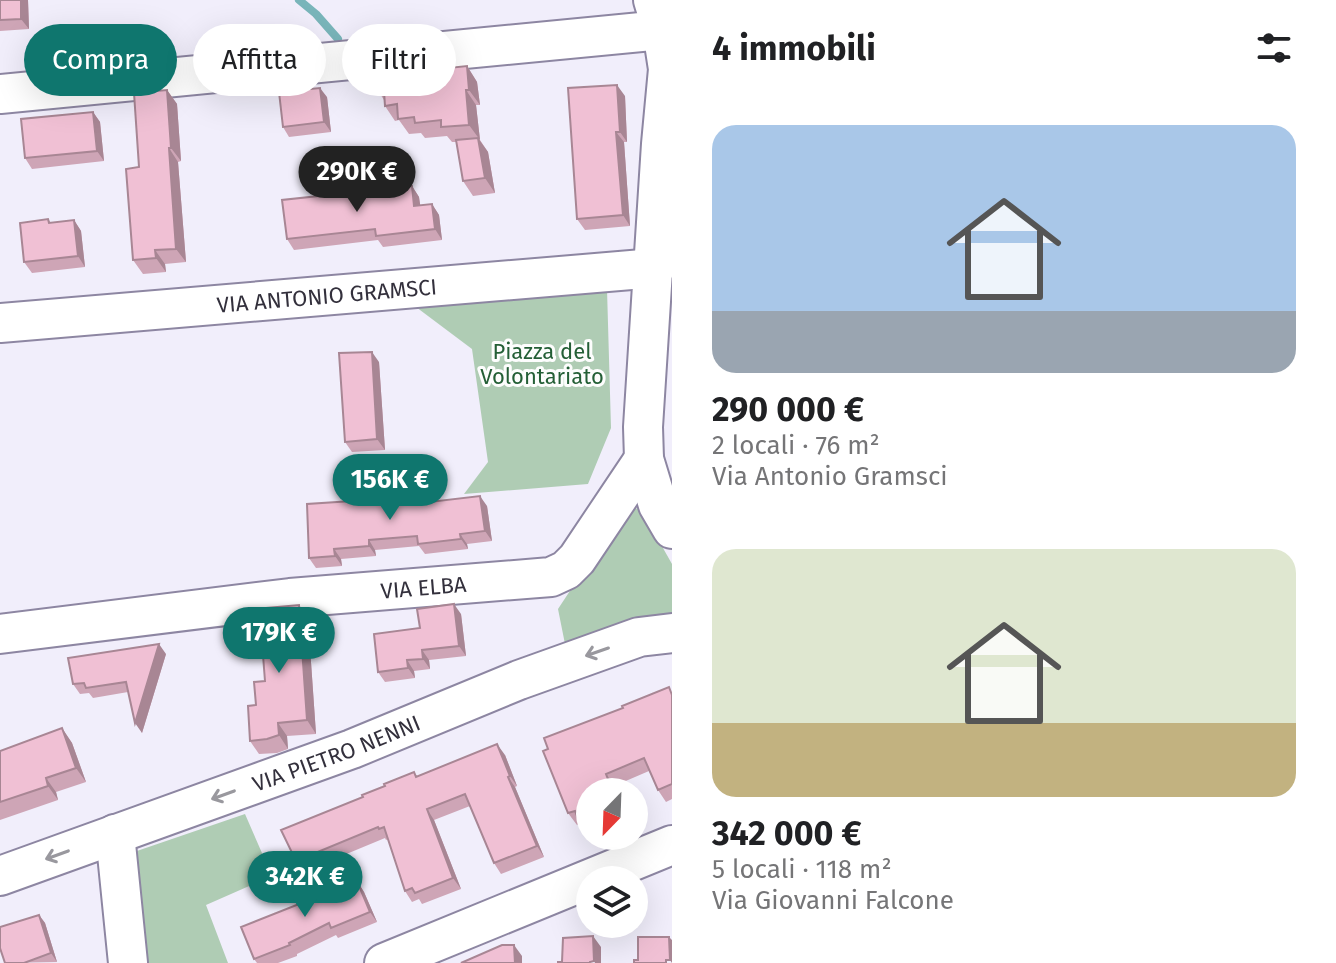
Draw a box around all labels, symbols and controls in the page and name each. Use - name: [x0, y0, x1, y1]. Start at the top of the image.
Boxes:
- chip: Compra: [24, 24, 177, 96]
- chip: Affitta: [193, 24, 326, 96]
- chip: Filtri: [342, 24, 456, 96]
- icon: filters: [1252, 26, 1296, 70]
- text: 4 immobili: [712, 28, 876, 69]
- pin: 290K €: [292, 146, 422, 214]
- text: 290K €: [317, 156, 397, 187]
- icon: home: [932, 177, 1076, 321]
- street label: VIA ANTONIO GRAMSCI: [216, 273, 438, 318]
- park label: Piazza del Volontariato: [480, 338, 604, 390]
- text: 290 000 €: [712, 389, 864, 430]
- text: 2 locali · 76 m²: [712, 430, 880, 461]
- pin: 156K €: [325, 454, 455, 522]
- text: Via Antonio Gramsci: [712, 461, 948, 492]
- text: 156K €: [351, 464, 429, 495]
- street label: VIA ELBA: [379, 570, 468, 604]
- icon: home: [932, 601, 1076, 745]
- pin: 179K €: [214, 607, 344, 675]
- text: 179K €: [241, 617, 317, 648]
- one-way arrow: [585, 646, 610, 661]
- street label: VIA PIETRO NENNI: [249, 709, 424, 797]
- north arrow: [576, 778, 648, 850]
- map controls: [576, 778, 648, 938]
- one-way arrow: [211, 789, 236, 803]
- text: 342 000 €: [712, 813, 862, 854]
- one-way arrow: [45, 849, 70, 864]
- pin: 342K €: [240, 851, 370, 919]
- text: 5 locali · 118 m²: [712, 854, 892, 885]
- text: 342K €: [265, 861, 345, 892]
- button: layers: [576, 866, 648, 938]
- text: Via Giovanni Falcone: [712, 885, 954, 916]

